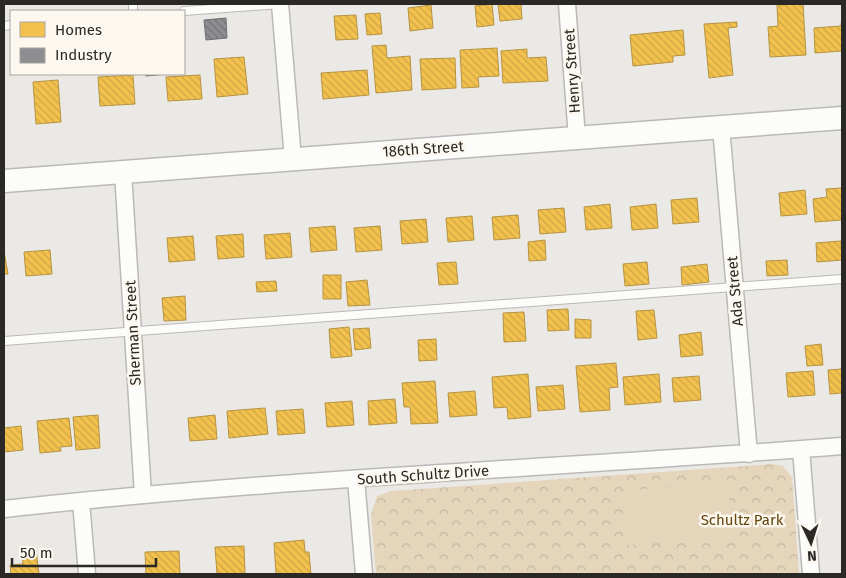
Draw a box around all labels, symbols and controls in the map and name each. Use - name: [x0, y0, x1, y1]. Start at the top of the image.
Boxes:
- legend: [10, 10, 185, 75]
- text: Homes: [55, 21, 102, 39]
- street label: Henry Street: [560, 27, 584, 114]
- text: Industry: [55, 46, 112, 64]
- street label: 186th Street: [382, 137, 465, 161]
- street label: Ada Street: [723, 255, 747, 327]
- street label: Sherman Street: [121, 279, 145, 386]
- street label: South Schultz Drive: [356, 461, 490, 489]
- park label: Schultz Park: [701, 511, 784, 529]
- north arrow: [786, 518, 836, 568]
- scale bar: [12, 536, 156, 568]
- text: 50 m: [20, 544, 53, 562]
- text: N: [807, 547, 817, 564]

